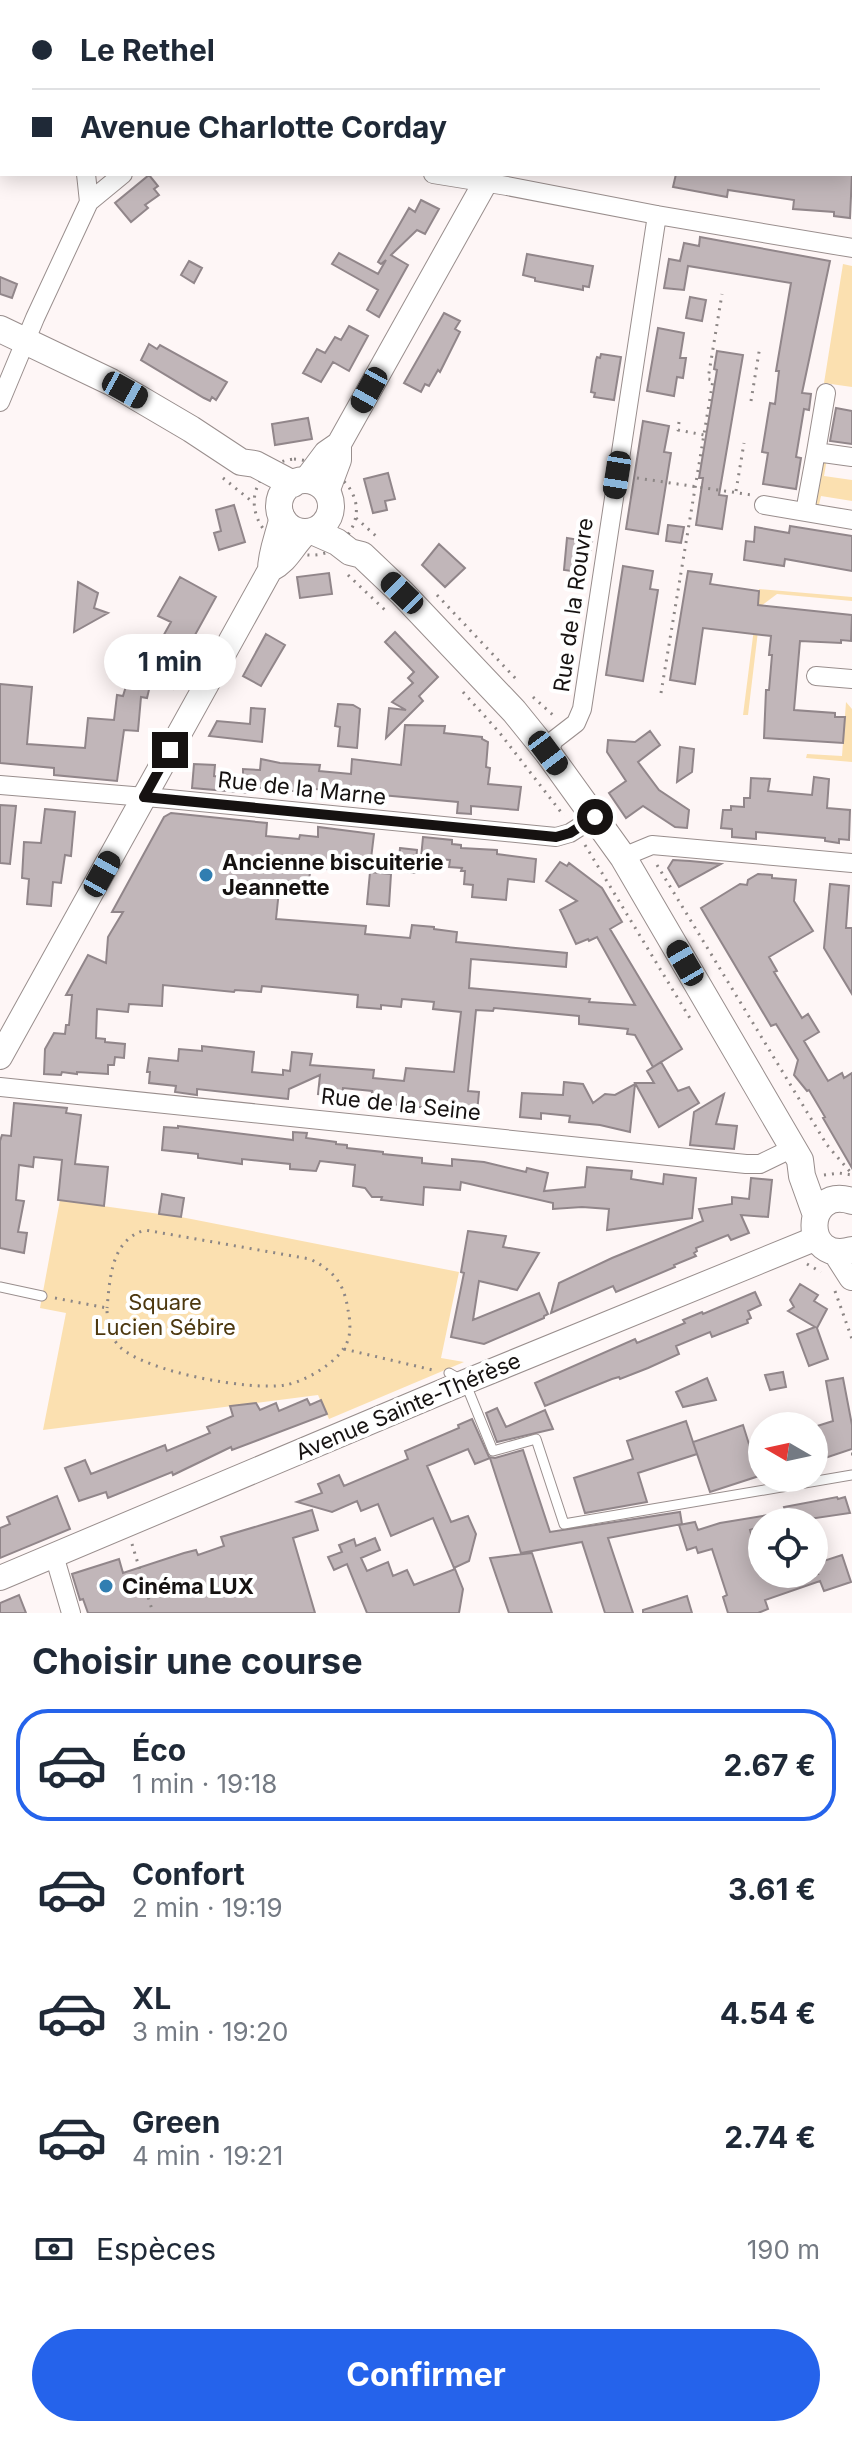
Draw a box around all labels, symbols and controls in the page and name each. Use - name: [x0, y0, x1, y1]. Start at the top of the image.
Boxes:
- text: Le Rethel: [80, 32, 215, 68]
- text: Avenue Charlotte Corday: [80, 109, 447, 145]
- car: [347, 363, 391, 417]
- car: [98, 368, 152, 412]
- car: [601, 449, 633, 501]
- street label: Rue de la Rouvre: [548, 516, 598, 694]
- car: [376, 568, 428, 618]
- callout: 1 min: [104, 634, 236, 690]
- text: 1 min: [138, 646, 202, 677]
- car: [524, 727, 572, 779]
- route end: [152, 732, 188, 768]
- street label: Rue de la Marne: [216, 766, 388, 810]
- route start: [577, 799, 613, 835]
- car: [80, 847, 124, 901]
- place label: Ancienne biscuiterie Jeannette: [222, 849, 444, 900]
- marker: Ancienne biscuiterie Jeannette: [197, 866, 215, 884]
- car: [663, 936, 707, 990]
- street label: Rue de la Seine: [320, 1083, 482, 1125]
- park label: Square Lucien Sébire: [94, 1289, 236, 1340]
- street label: Avenue Sainte-Thérèse: [292, 1347, 524, 1465]
- north arrow: [748, 1412, 828, 1492]
- map controls: [748, 1412, 828, 1588]
- button: locate: [748, 1508, 828, 1588]
- place label: Cinéma LUX: [122, 1573, 254, 1599]
- marker: Cinéma LUX: [97, 1577, 115, 1595]
- text: Choisir une course: [32, 1639, 363, 1683]
- icon: car: [36, 1729, 108, 1801]
- text: Éco: [132, 1732, 186, 1768]
- text: 2.67 €: [723, 1747, 816, 1783]
- text: 1 min · 19:18: [132, 1768, 277, 1799]
- icon: car: [36, 1853, 108, 1925]
- text: Confort: [132, 1856, 245, 1892]
- text: 3.61 €: [728, 1871, 816, 1907]
- text: 2 min · 19:19: [132, 1892, 283, 1923]
- icon: car: [36, 1977, 108, 2049]
- text: XL: [132, 1980, 171, 2016]
- text: 4.54 €: [720, 1995, 816, 2031]
- text: 3 min · 19:20: [132, 2016, 288, 2047]
- icon: car: [36, 2101, 108, 2173]
- text: Green: [132, 2104, 220, 2140]
- text: 2.74 €: [724, 2119, 816, 2155]
- text: 4 min · 19:21: [132, 2140, 283, 2171]
- icon: cash: [32, 2227, 76, 2271]
- text: Espèces: [96, 2231, 216, 2267]
- text: 190 m: [747, 2234, 820, 2265]
- button: Confirmer: [32, 2329, 820, 2421]

